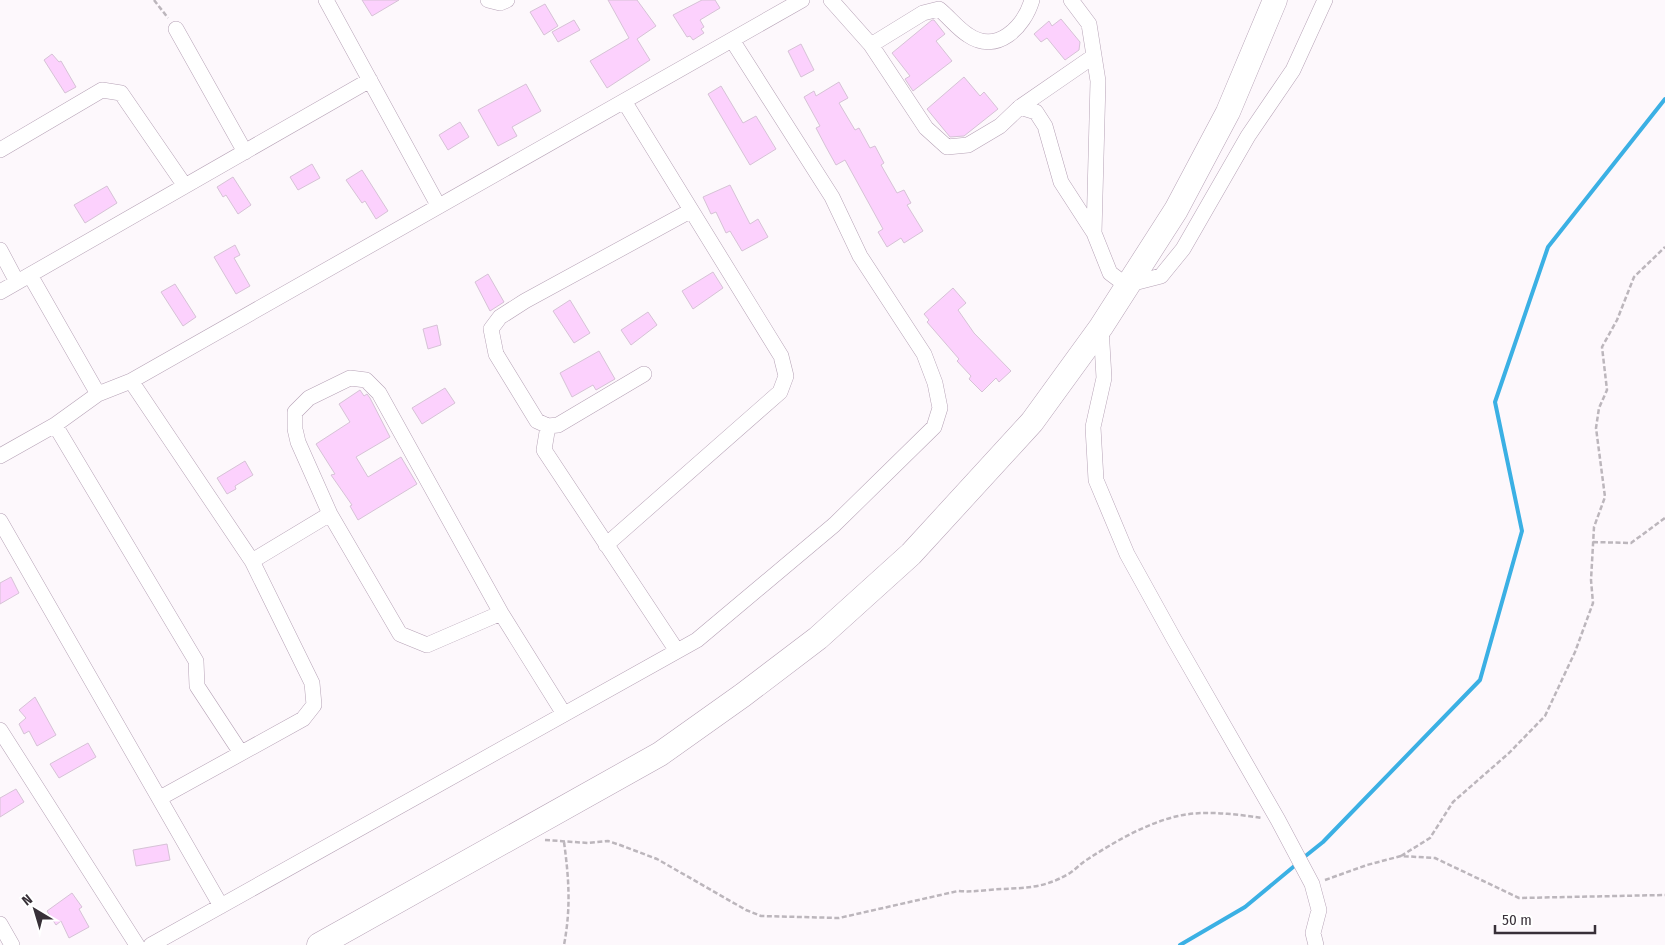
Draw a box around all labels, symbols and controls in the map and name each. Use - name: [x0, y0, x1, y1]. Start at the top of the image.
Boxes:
- north arrow: [10, 885, 60, 935]
- text: N: [19, 891, 36, 909]
- scale bar: [1495, 902, 1595, 934]
- text: 50 m: [1502, 911, 1532, 929]

